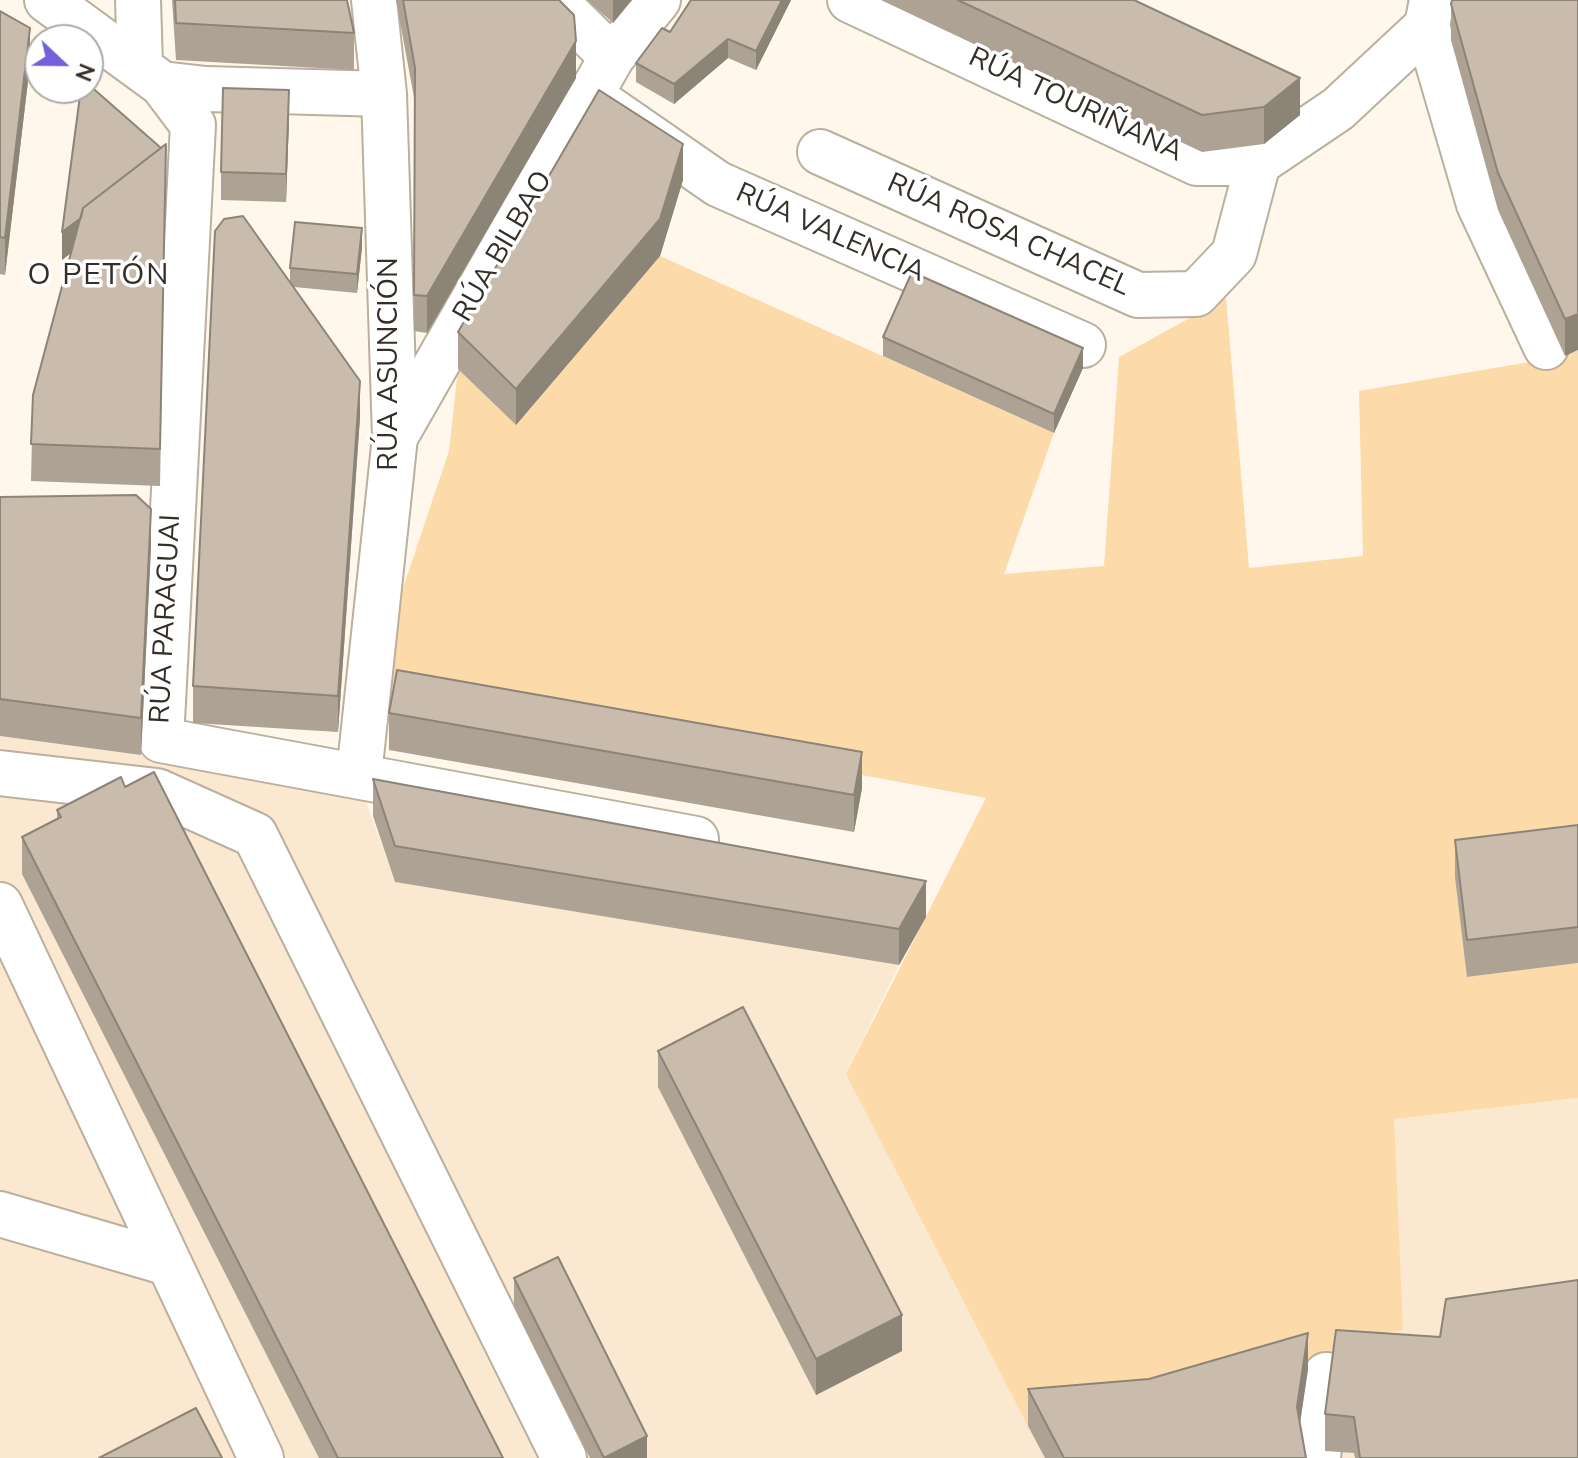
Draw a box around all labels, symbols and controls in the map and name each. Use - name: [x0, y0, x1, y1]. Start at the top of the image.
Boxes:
- north arrow: [24, 24, 104, 104]
- street label: RÚA TOURIÑANA: [963, 42, 1187, 170]
- text: N: [67, 59, 101, 85]
- street label: RÚA BILBAO: [447, 166, 561, 328]
- street label: RÚA ROSA CHACEL: [881, 167, 1135, 305]
- street label: RÚA VALENCIA: [730, 177, 930, 291]
- street label: RÚA ASUNCIÓN: [373, 257, 407, 471]
- district label: O PETÓN: [28, 259, 170, 295]
- street label: RÚA PARAGUAI: [145, 514, 189, 724]

